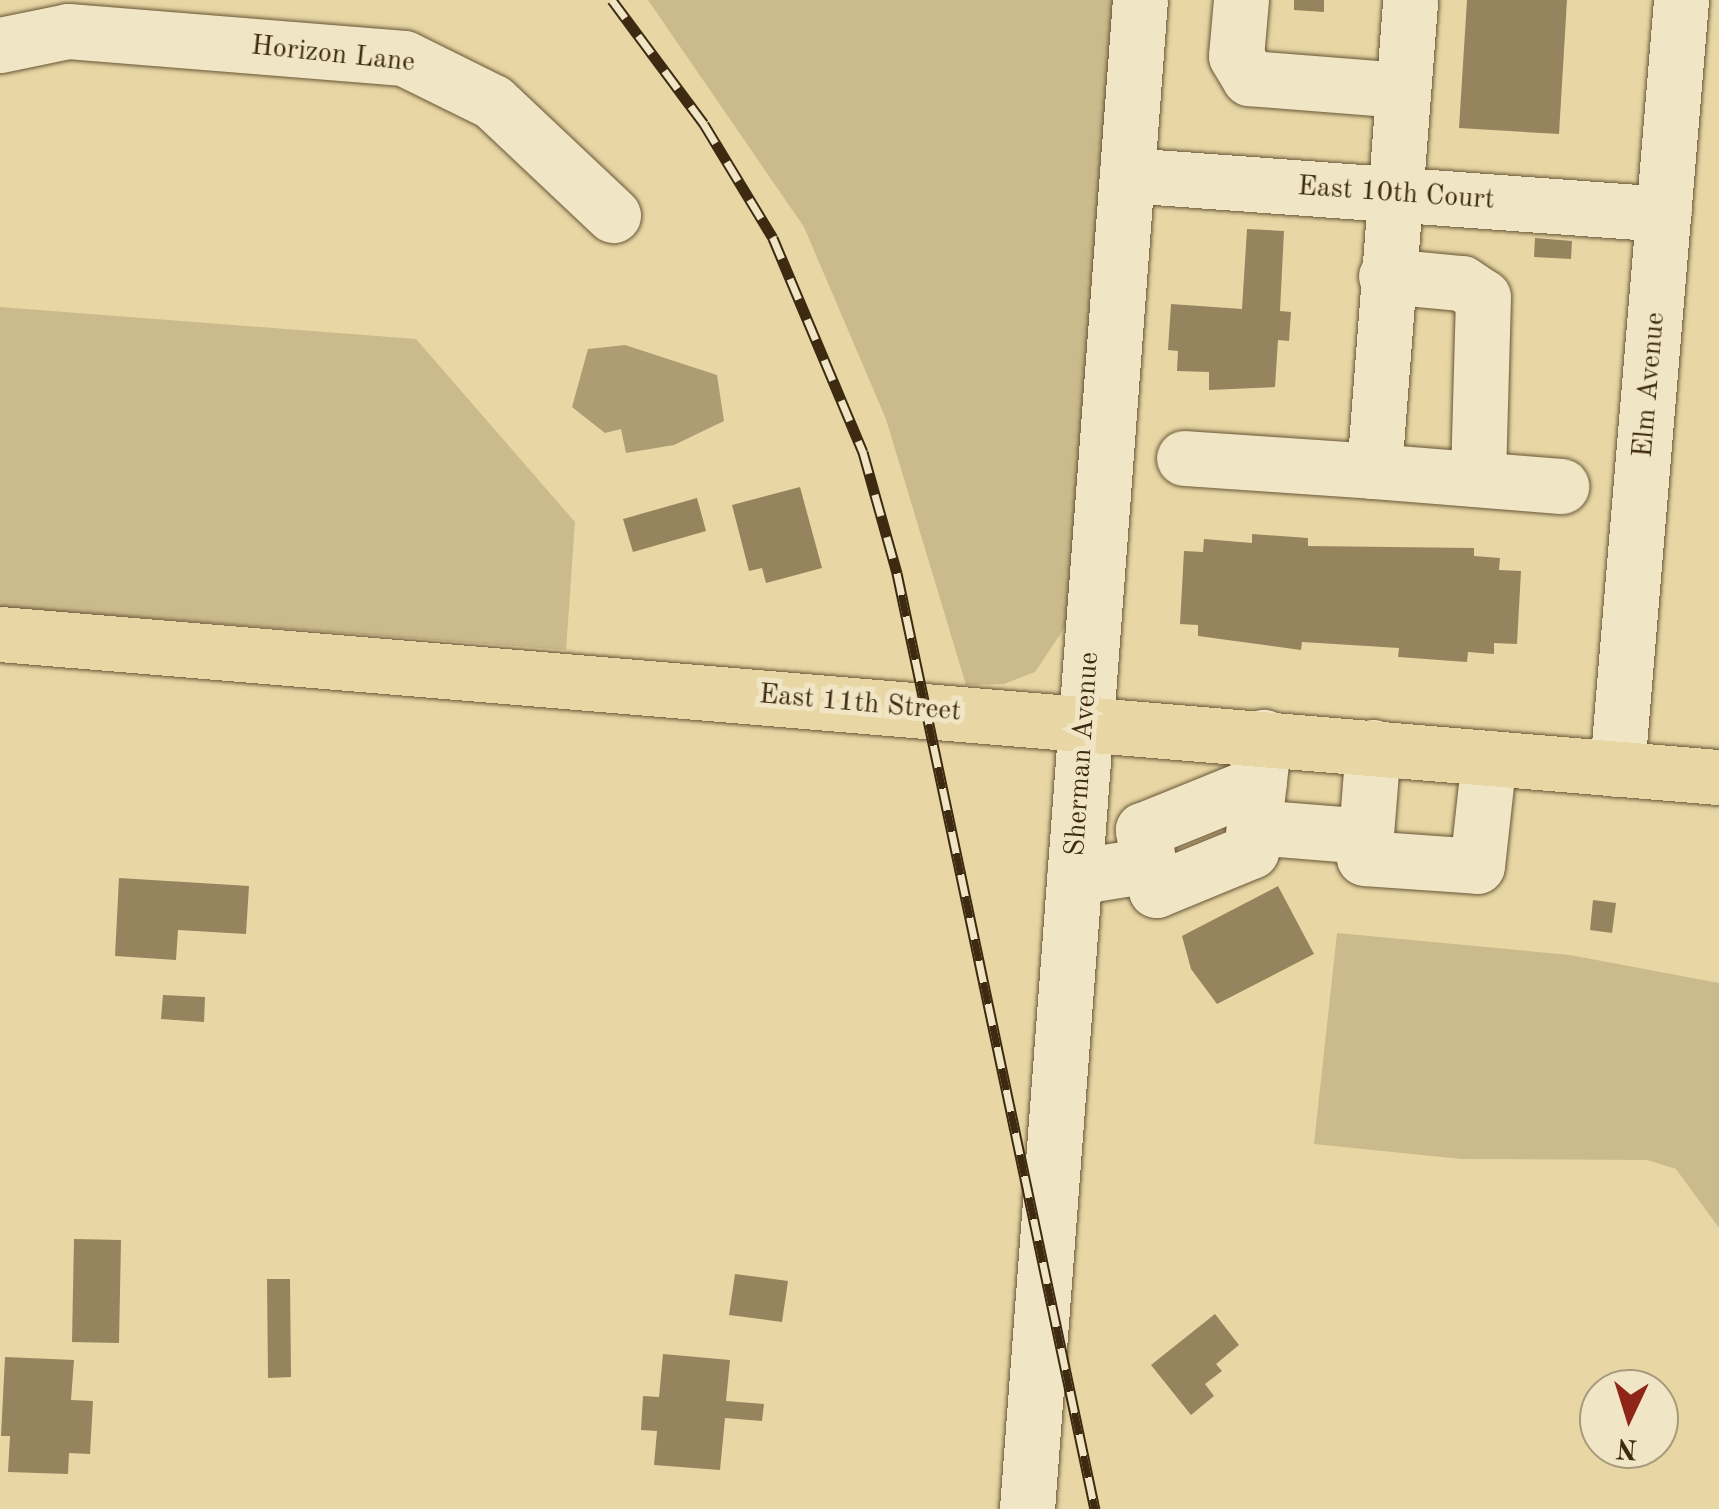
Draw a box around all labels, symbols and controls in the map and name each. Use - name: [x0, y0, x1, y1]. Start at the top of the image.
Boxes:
- street label: Horizon Lane: [249, 30, 417, 80]
- street label: East 10th Court: [1296, 170, 1496, 218]
- street label: Elm Avenue: [1627, 311, 1673, 459]
- street label: Sherman Avenue: [1059, 651, 1107, 857]
- street label: East 11th Street: [758, 678, 962, 730]
- north arrow: [1579, 1369, 1679, 1469]
- text: N: [1615, 1432, 1639, 1462]

